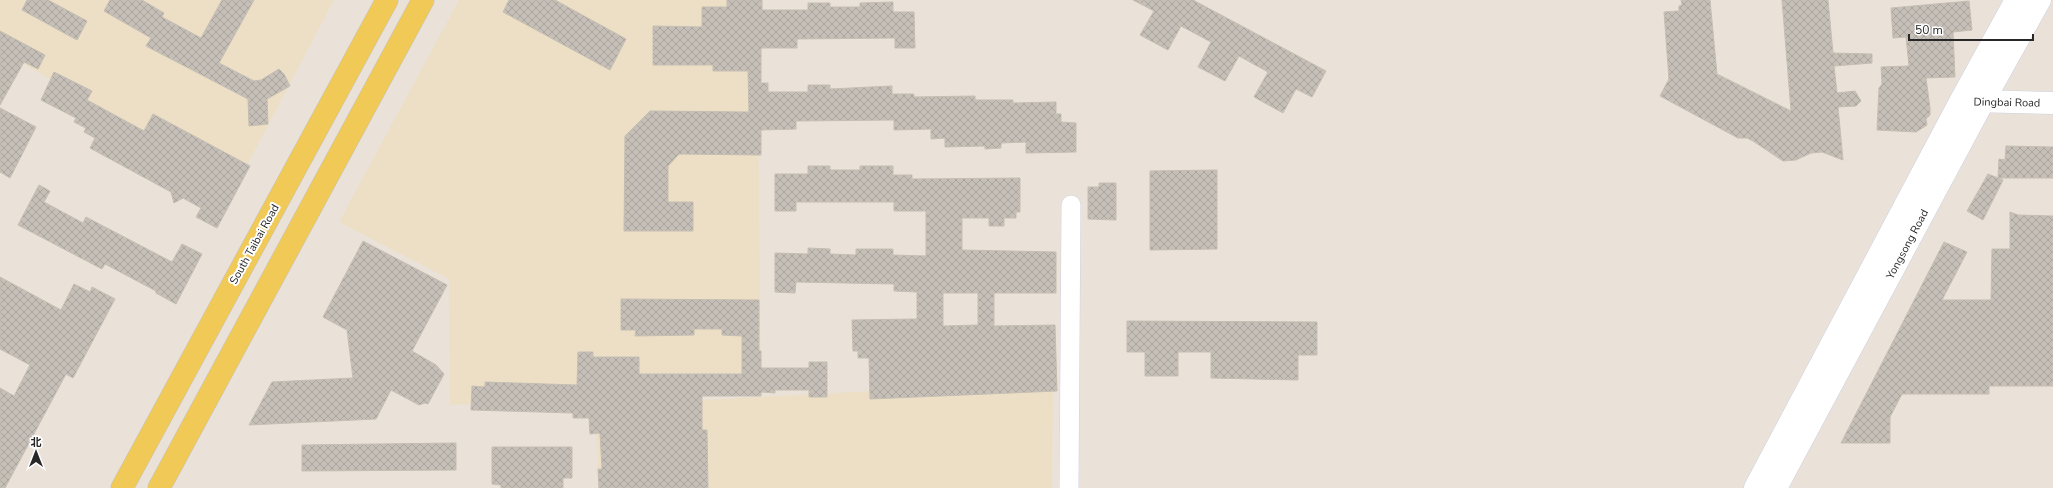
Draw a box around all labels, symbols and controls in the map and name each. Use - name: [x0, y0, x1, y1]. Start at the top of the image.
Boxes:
- scale bar: [1909, 16, 2033, 42]
- text: 50 m: [1915, 22, 1943, 38]
- street label: Dingbai Road: [1974, 94, 2040, 111]
- street label: South Taibai Road: [226, 202, 283, 287]
- street label: Yongsong Road: [1882, 207, 1932, 283]
- north arrow: [16, 432, 56, 472]
- text: 北: [31, 435, 42, 450]

